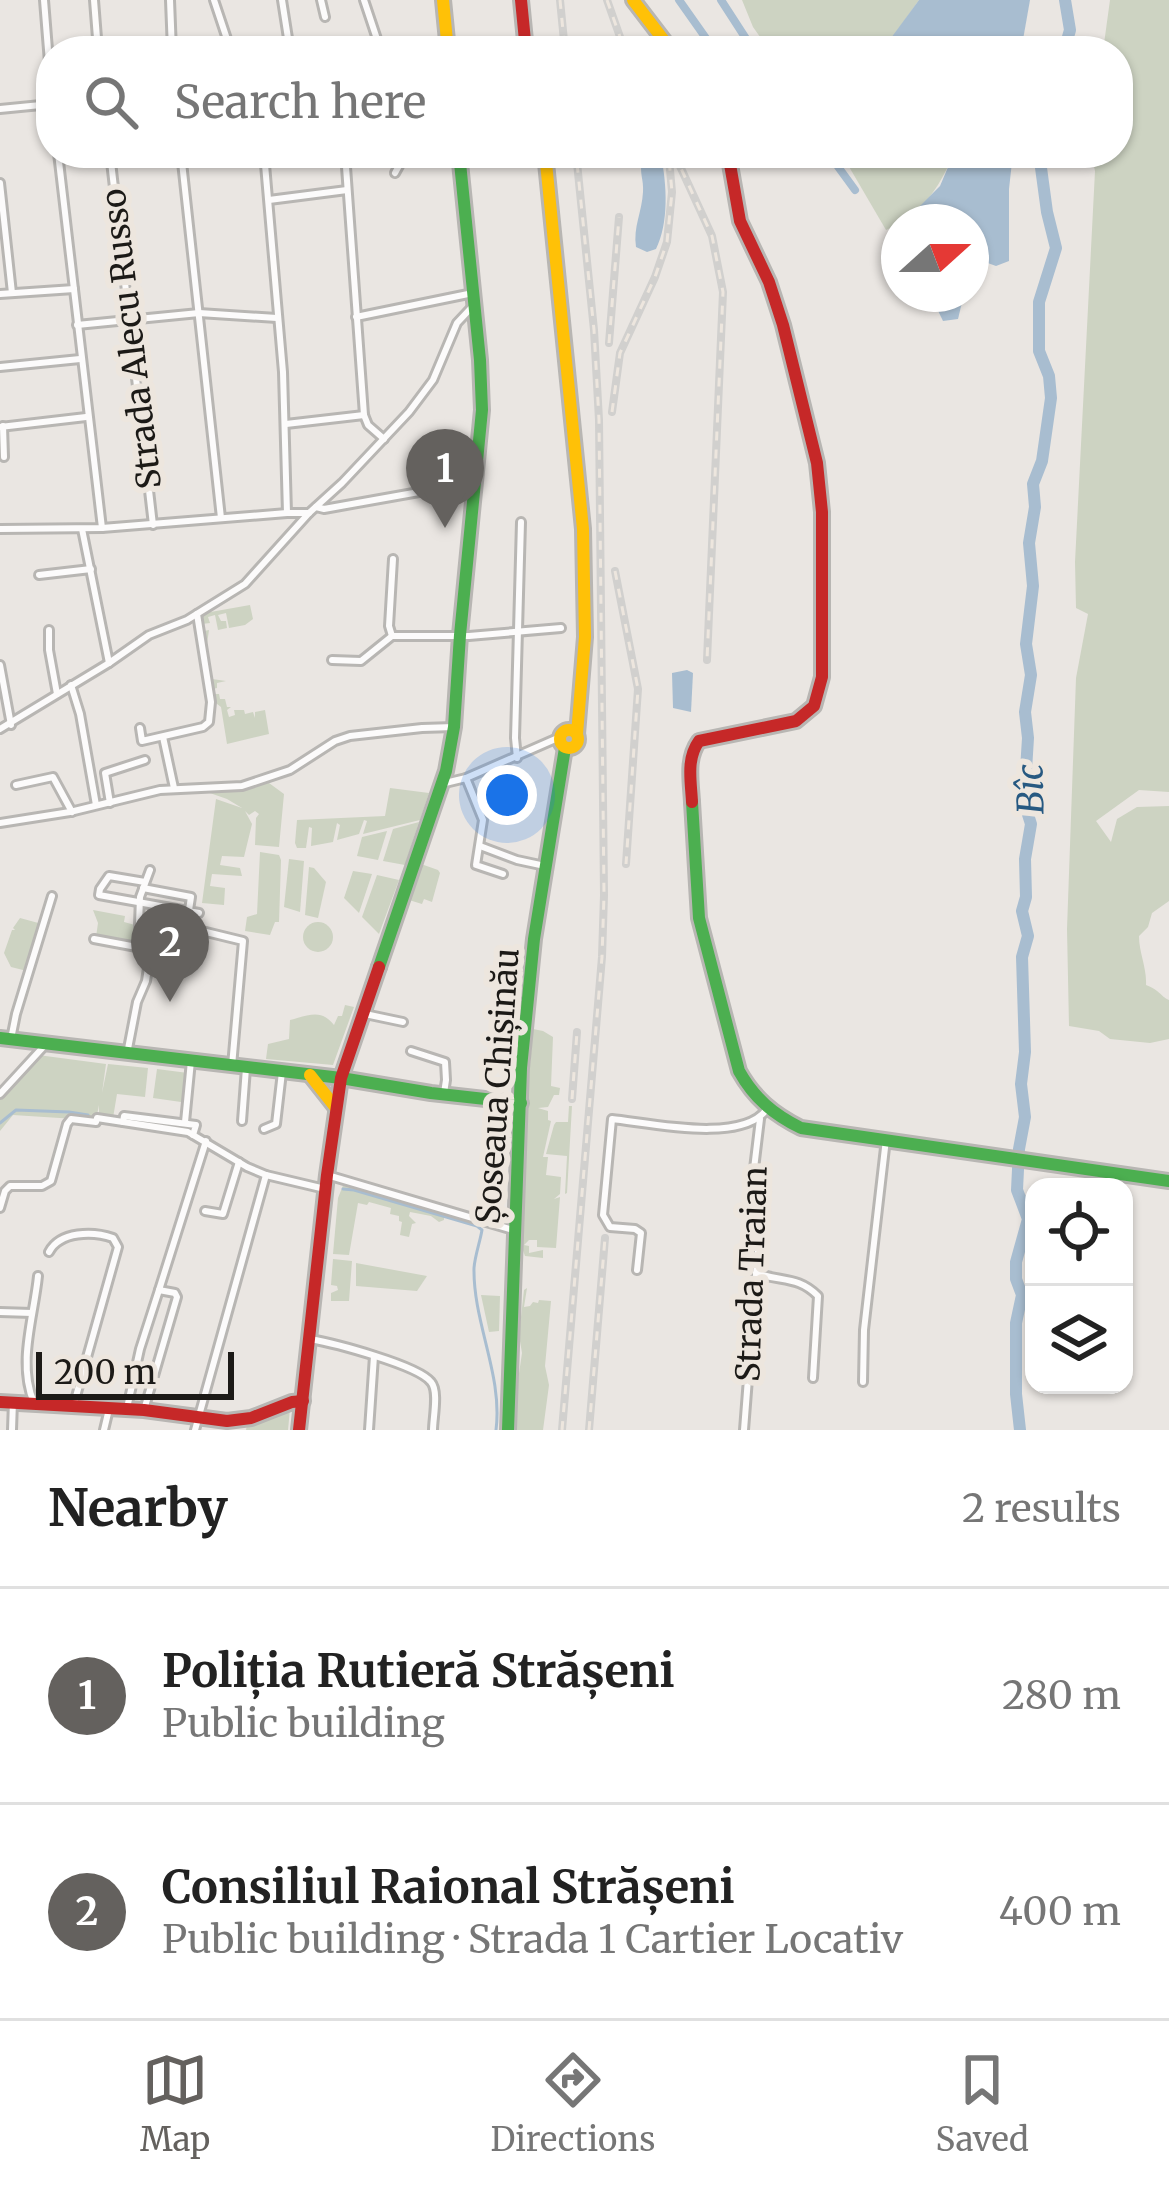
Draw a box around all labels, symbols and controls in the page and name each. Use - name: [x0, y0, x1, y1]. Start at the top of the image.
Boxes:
- search box: [36, 36, 1133, 168]
- icon: search: [78, 69, 144, 135]
- text: Search here: [174, 74, 426, 130]
- street label: Strada Alecu Russo: [93, 187, 170, 491]
- north arrow: [881, 204, 989, 312]
- pin: 1: [406, 429, 484, 528]
- water label: Bîc: [1008, 763, 1053, 815]
- your location: [477, 765, 537, 825]
- pin: 2: [131, 903, 209, 1002]
- street label: Șoseaua Chișinău: [467, 947, 528, 1225]
- street label: Strada Traian: [727, 1165, 776, 1383]
- map controls: [1025, 1178, 1133, 1394]
- button: locate: [1025, 1178, 1133, 1286]
- button: layers: [1025, 1286, 1133, 1394]
- scale bar: [36, 1346, 234, 1399]
- text: 200 m: [54, 1352, 156, 1393]
- text: Nearby: [48, 1476, 228, 1540]
- text: 2 results: [962, 1484, 1121, 1533]
- text: Poliția Rutieră Strășeni: [162, 1643, 675, 1699]
- text: 1: [78, 1671, 96, 1720]
- text: 280 m: [1002, 1671, 1121, 1720]
- text: Public building: [162, 1699, 445, 1748]
- text: Consiliul Raional Strășeni: [162, 1859, 735, 1915]
- text: 2: [76, 1887, 98, 1936]
- text: 400 m: [999, 1887, 1121, 1936]
- text: Public building · Strada 1 Cartier Locativ: [162, 1915, 903, 1964]
- tab: Map: [140, 2047, 210, 2160]
- tab: Directions: [490, 2047, 655, 2160]
- tab: Saved: [935, 2047, 1029, 2160]

